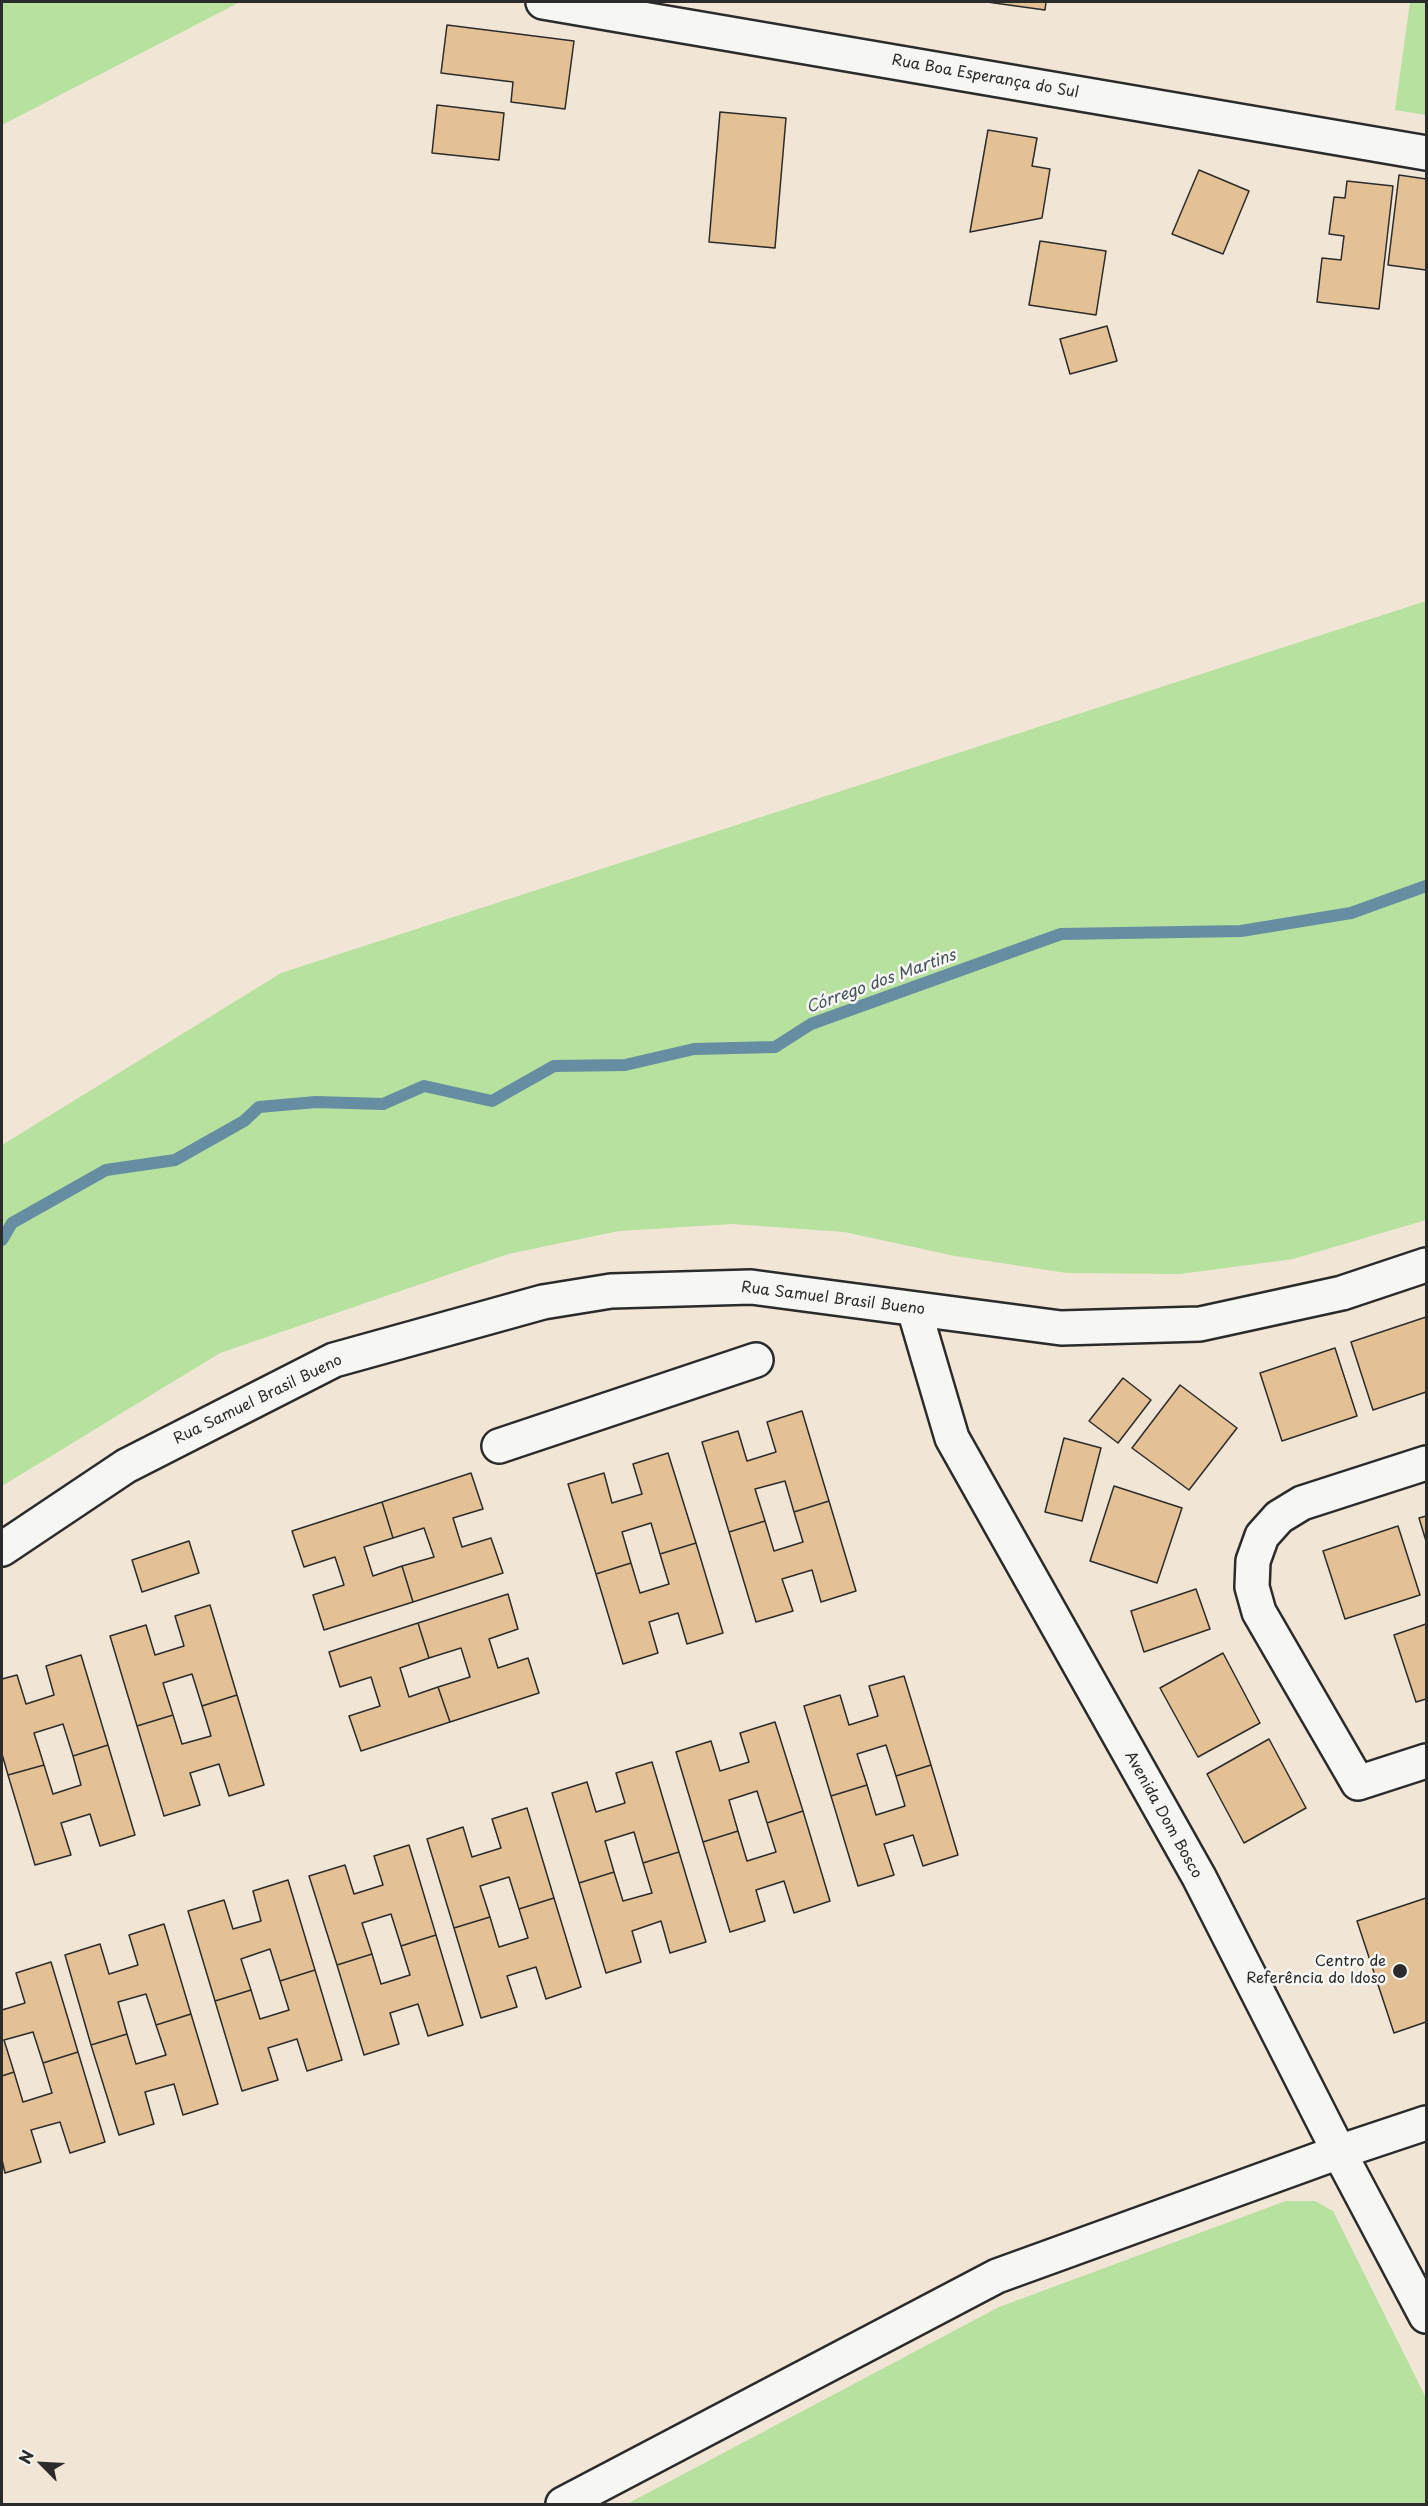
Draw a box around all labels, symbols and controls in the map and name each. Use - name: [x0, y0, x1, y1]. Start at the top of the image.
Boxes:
- street label: Rua Boa Esperança do Sul: [890, 52, 1080, 102]
- water label: Córrego dos Martins: [804, 946, 958, 1018]
- street label: Rua Samuel Brasil Bueno: [740, 1279, 926, 1319]
- street label: Rua Samuel Brasil Bueno: [171, 1351, 345, 1449]
- street label: Avenida Dom Bosco: [1121, 1748, 1205, 1882]
- place label: Centro de Referência do Idoso: [1246, 1953, 1386, 1988]
- marker: Centro de Referência do Idoso: [1391, 1962, 1409, 1980]
- north arrow: [12, 2434, 72, 2494]
- text: N: [12, 2446, 39, 2467]

